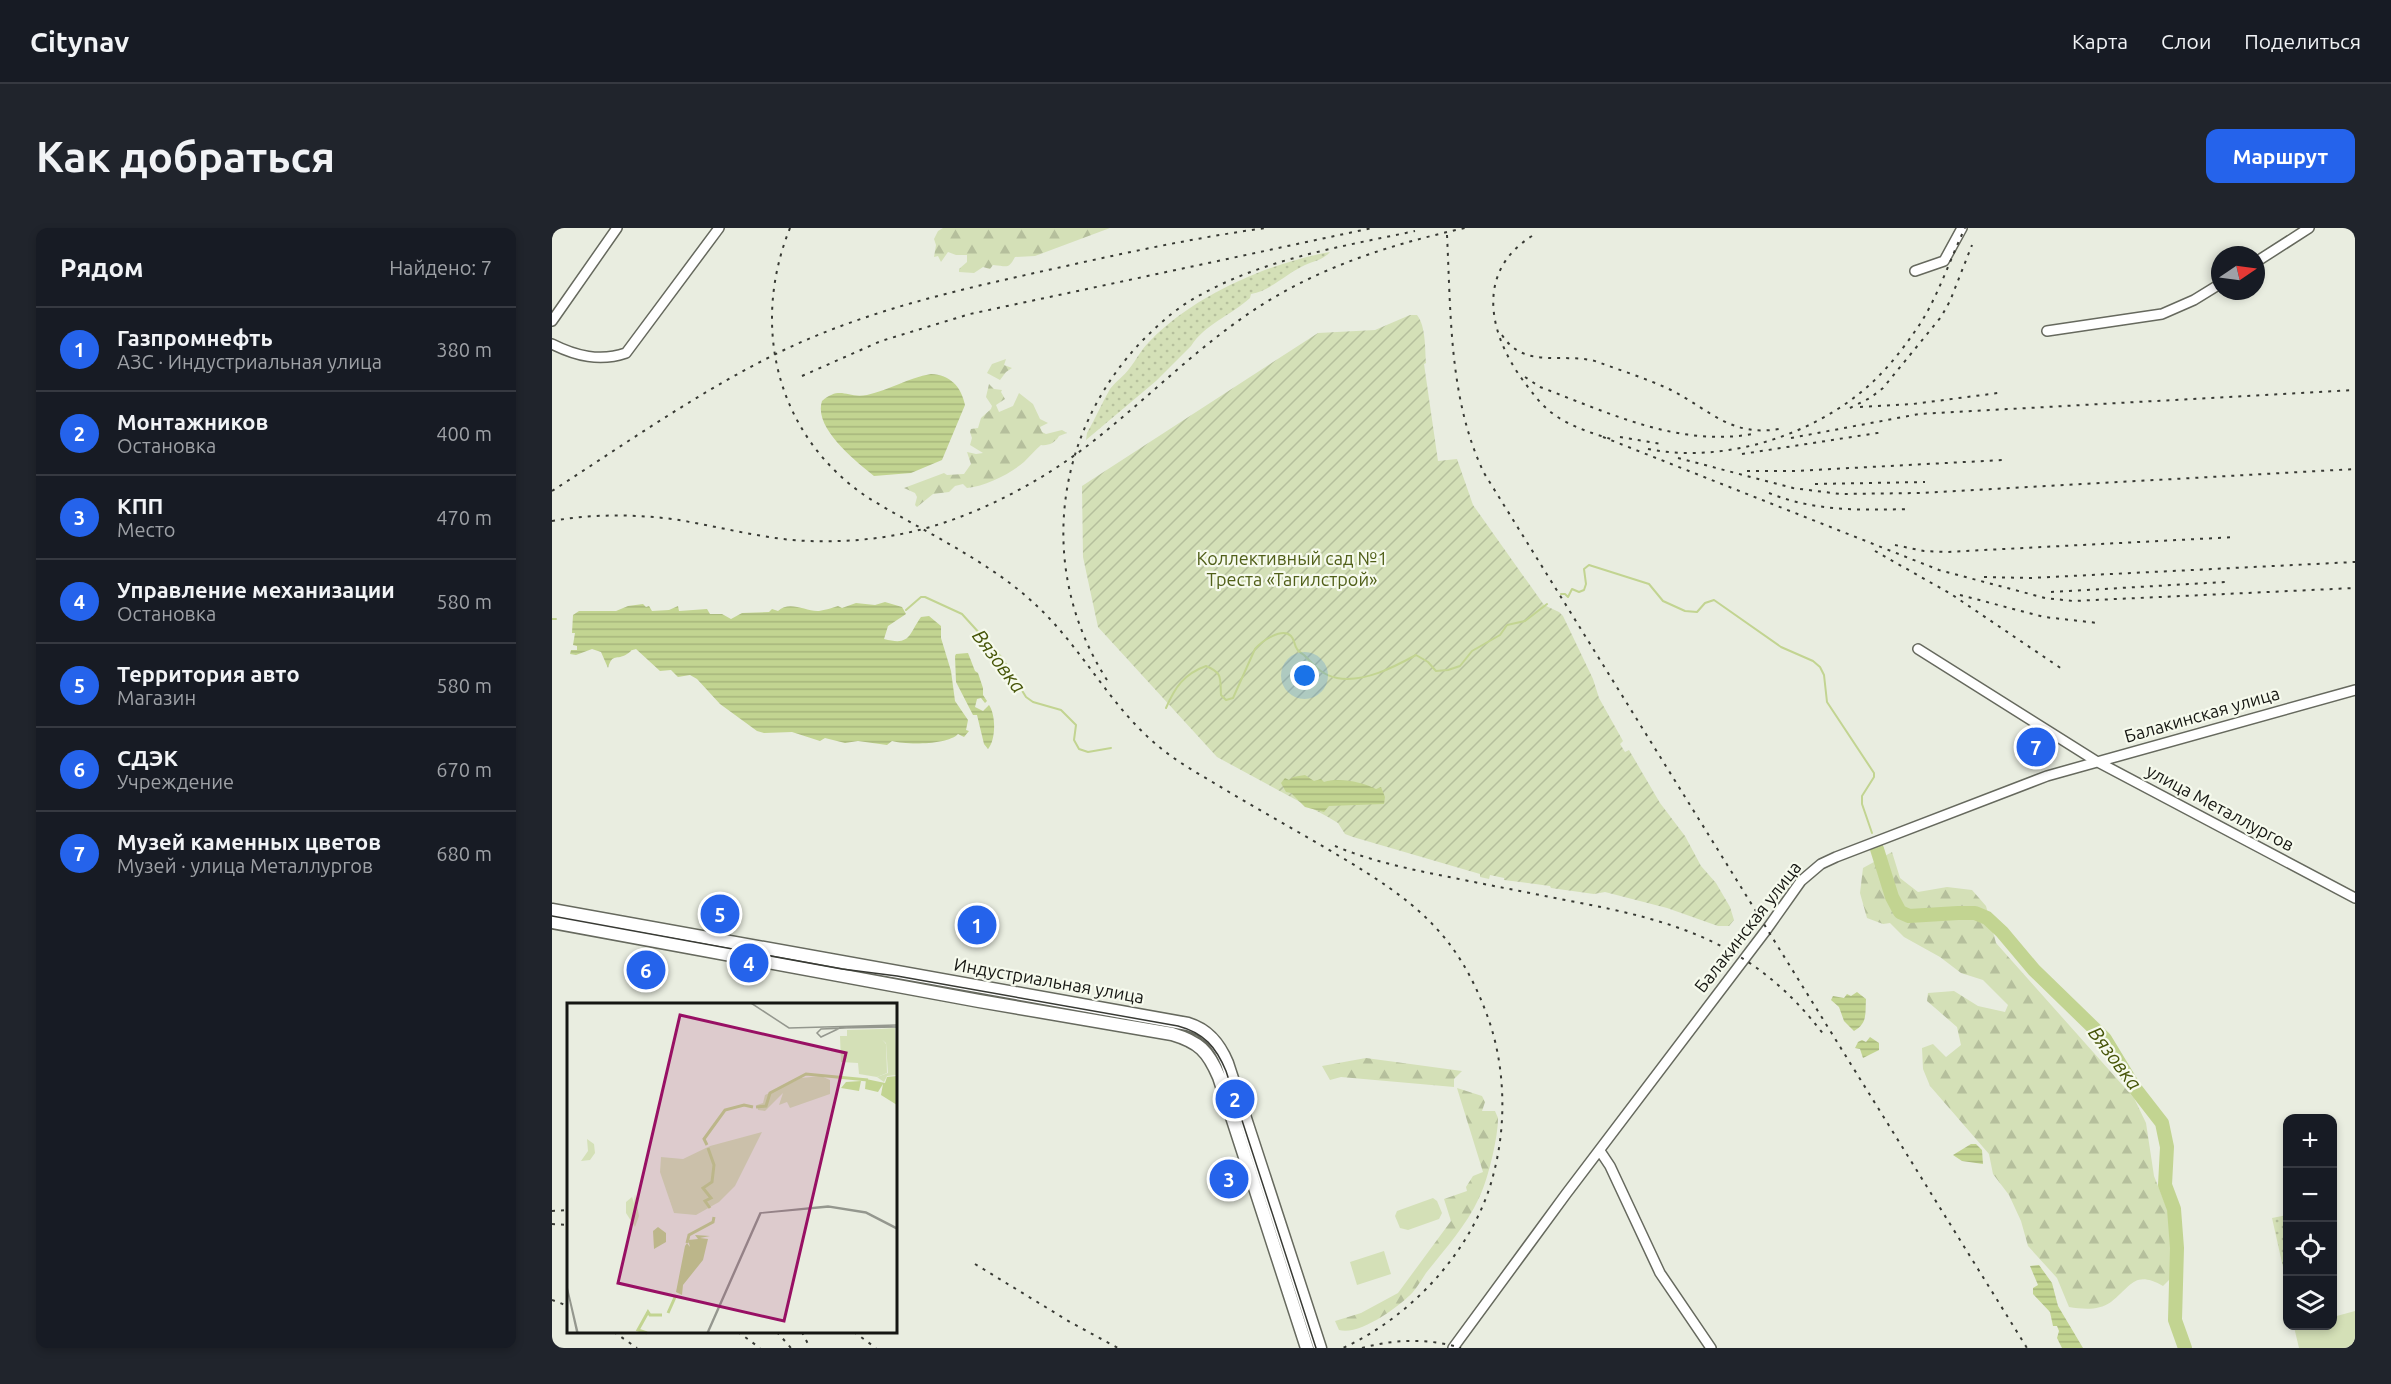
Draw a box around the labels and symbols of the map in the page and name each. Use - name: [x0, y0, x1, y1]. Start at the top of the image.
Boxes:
- north arrow: [2211, 246, 2265, 300]
- park label: Коллективный сад №1 Треста «Тагилстрой»: [1196, 548, 1388, 589]
- water label: Вязовка: [968, 624, 1031, 697]
- your location: [1290, 661, 1319, 690]
- street label: Балакинская улица: [2122, 682, 2282, 746]
- pin: 7: [2016, 724, 2056, 770]
- street label: улица Металлургов: [2143, 760, 2298, 854]
- street label: Балакинская улица: [1690, 857, 1805, 996]
- pin: 5: [700, 892, 740, 936]
- pin: 1: [958, 902, 996, 948]
- pin: 4: [730, 940, 768, 986]
- pin: 6: [626, 948, 665, 992]
- street label: Индустриальная улица: [953, 953, 1146, 1007]
- inset map: [567, 1003, 897, 1333]
- water label: Вязовка: [2084, 1021, 2147, 1094]
- pin: 2: [1216, 1076, 1254, 1122]
- pin: 3: [1210, 1156, 1248, 1202]

